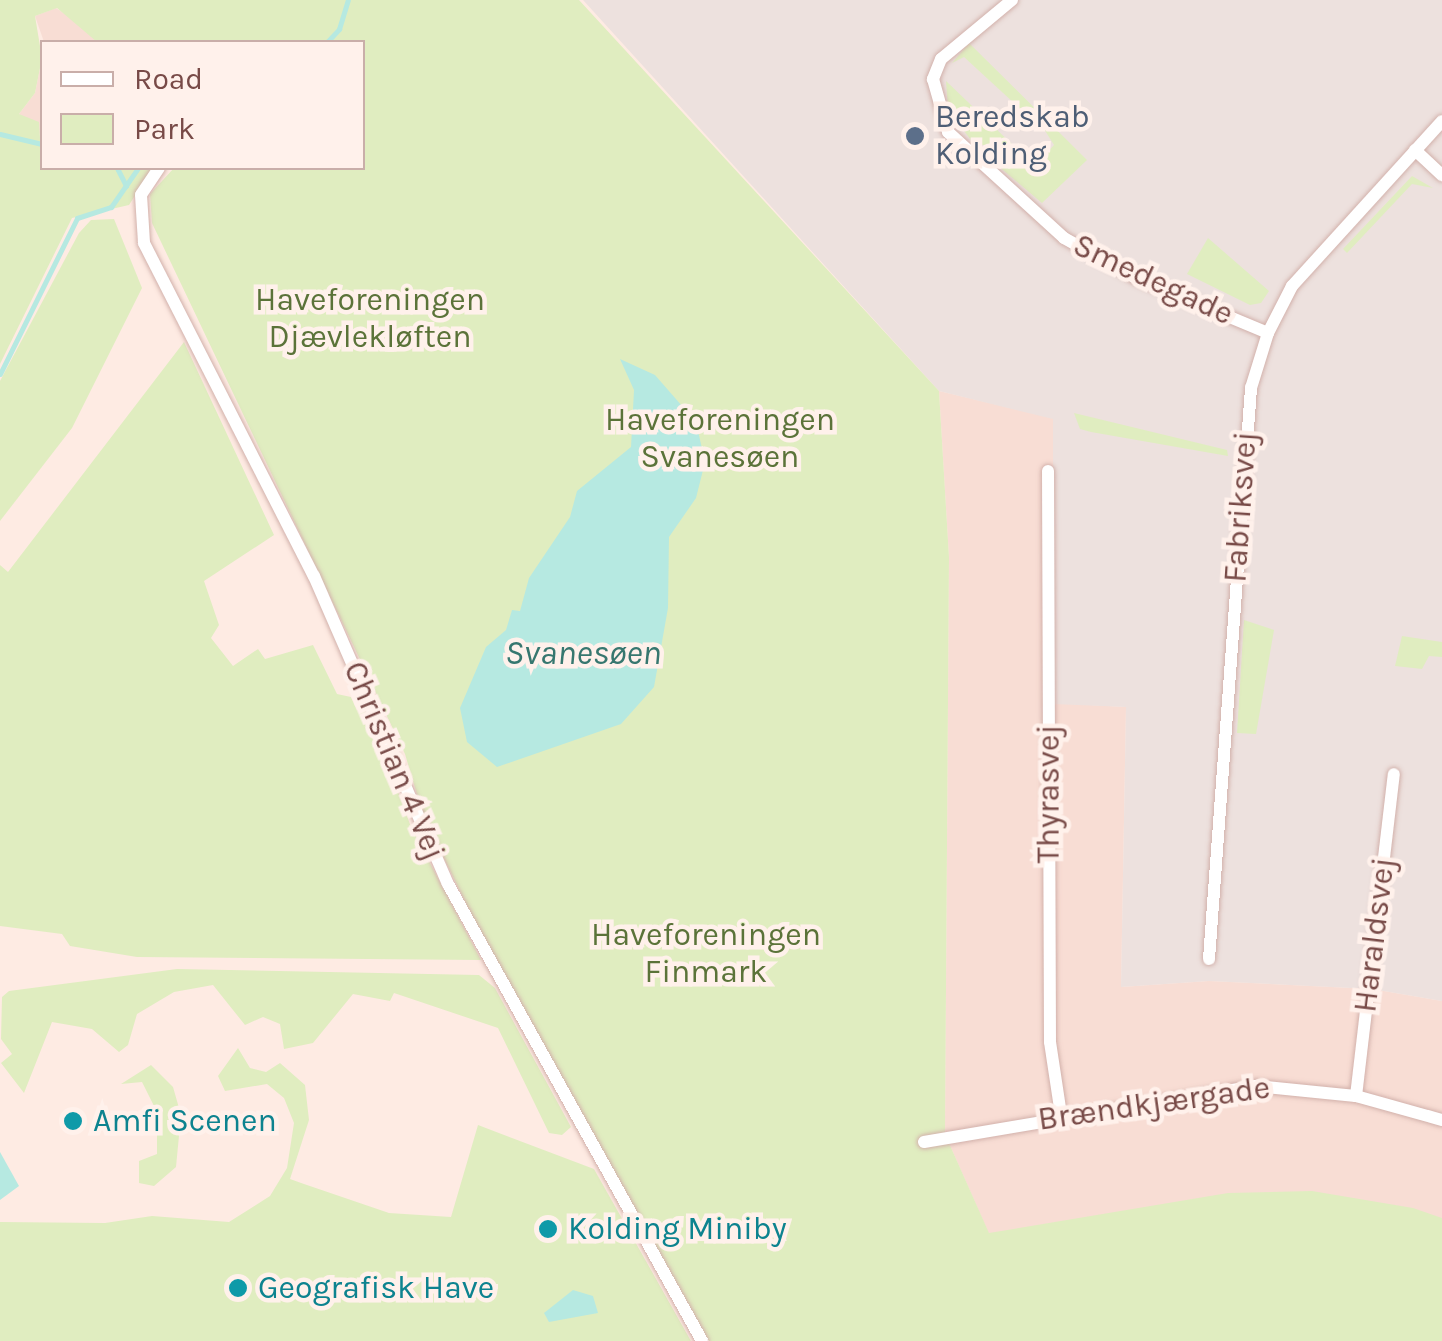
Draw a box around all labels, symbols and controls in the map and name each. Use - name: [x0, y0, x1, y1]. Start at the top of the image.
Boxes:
- legend: [40, 40, 365, 170]
- text: Road: [134, 61, 203, 97]
- place label: Beredskab Kolding: [935, 99, 1090, 174]
- text: Park: [134, 111, 195, 147]
- marker: Beredskab Kolding: [904, 125, 926, 147]
- street label: Smedegade: [1067, 226, 1239, 334]
- park label: Haveforeningen Djævlekløften: [255, 282, 485, 357]
- park label: Haveforeningen Svanesøen: [605, 402, 835, 477]
- street label: Fabriksvej: [1217, 430, 1265, 584]
- water label: Svanesøen: [505, 632, 661, 674]
- street label: Christian 4 Vej: [335, 656, 453, 866]
- street label: Thyrasvej: [1030, 725, 1068, 863]
- street label: Haraldsvej: [1346, 856, 1404, 1014]
- park label: Haveforeningen Finmark: [591, 917, 821, 992]
- street label: Brændkjærgade: [1036, 1069, 1272, 1139]
- place label: Amfi Scenen: [93, 1102, 277, 1140]
- marker: Amfi Scenen: [62, 1110, 84, 1132]
- place label: Kolding Miniby: [568, 1210, 787, 1248]
- marker: Kolding Miniby: [537, 1218, 559, 1240]
- place label: Geografisk Have: [258, 1269, 494, 1307]
- marker: Geografisk Have: [227, 1277, 249, 1299]

